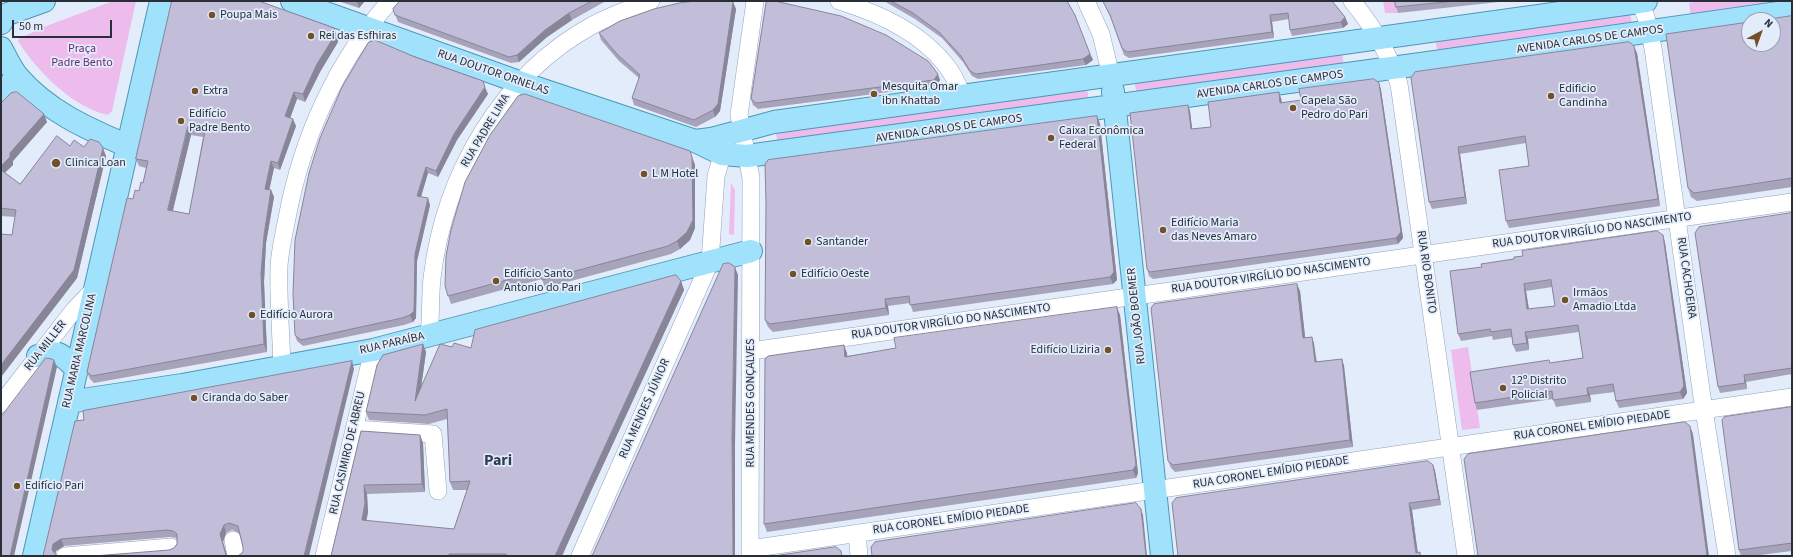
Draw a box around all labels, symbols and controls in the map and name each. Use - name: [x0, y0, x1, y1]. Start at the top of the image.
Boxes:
- place label: Poupa Mais: [220, 8, 277, 22]
- marker: Poupa Mais: [207, 10, 217, 20]
- scale bar: [14, 12, 114, 38]
- north arrow: [1741, 12, 1781, 52]
- text: N: [1761, 15, 1776, 31]
- text: 50 m: [19, 18, 43, 35]
- street label: AVENIDA CARLOS DE CAMPOS: [1516, 23, 1664, 57]
- place label: Rei das Esfhiras: [319, 29, 396, 43]
- marker: Rei das Esfhiras: [306, 31, 316, 41]
- park label: Praça Padre Bento: [51, 42, 113, 70]
- street label: RUA DOUTOR ORNELAS: [435, 47, 551, 99]
- street label: AVENIDA CARLOS DE CAMPOS: [1196, 68, 1344, 102]
- place label: Mesquita Omar ibn Khattab: [882, 80, 958, 108]
- place label: Edificio Candinha: [1559, 82, 1607, 110]
- place label: Extra: [203, 84, 228, 98]
- marker: Extra: [190, 86, 200, 96]
- marker: Mesquita Omar ibn Khattab: [869, 89, 879, 99]
- marker: Edificio Candinha: [1546, 91, 1556, 101]
- street label: RUA PADRE LIMA: [458, 92, 514, 170]
- place label: Capela São Pedro do Pari: [1301, 94, 1368, 122]
- marker: Capela São Pedro do Pari: [1288, 103, 1298, 113]
- place label: Edifício Padre Bento: [189, 107, 250, 135]
- street label: AVENIDA CARLOS DE CAMPOS: [875, 112, 1023, 146]
- marker: Edifício Padre Bento: [176, 116, 186, 126]
- place label: Caixa Econômica Federal: [1059, 124, 1144, 152]
- marker: Caixa Econômica Federal: [1046, 133, 1056, 143]
- place label: Clinica Loan: [65, 156, 126, 170]
- marker: Clinica Loan: [50, 157, 62, 169]
- place label: L M Hotel: [652, 167, 698, 181]
- marker: L M Hotel: [639, 169, 649, 179]
- street label: RUA DOUTOR VIRGÍLIO DO NASCIMENTO: [1491, 210, 1693, 252]
- place label: Edifício Maria das Neves Amaro: [1171, 216, 1257, 244]
- marker: Edifício Maria das Neves Amaro: [1158, 225, 1168, 235]
- street label: RUA RIO BONITO: [1413, 230, 1439, 314]
- place label: Santander: [816, 235, 868, 249]
- street label: RUA CACHOEIRA: [1673, 236, 1699, 320]
- marker: Santander: [803, 237, 813, 247]
- street label: RUA DOUTOR VIRGÍLIO DO NASCIMENTO: [1170, 255, 1372, 297]
- place label: Edifício Santo Antonio do Pari: [504, 267, 581, 295]
- place label: Edifício Oeste: [801, 267, 869, 281]
- street label: RUA JOÃO BOEMER: [1125, 267, 1149, 365]
- marker: Edifício Oeste: [788, 269, 798, 279]
- marker: Edifício Santo Antonio do Pari: [491, 276, 501, 286]
- place label: Irmãos Amadio Ltda: [1573, 286, 1636, 314]
- street label: RUA MARIA MARCOLINA: [60, 292, 100, 410]
- marker: Irmãos Amadio Ltda: [1560, 295, 1570, 305]
- street label: RUA DOUTOR VIRGÍLIO DO NASCIMENTO: [850, 301, 1052, 343]
- place label: Edifício Aurora: [260, 308, 333, 322]
- marker: Edifício Aurora: [247, 310, 257, 320]
- street label: RUA MILLER: [22, 318, 70, 374]
- street label: RUA PARAÍBA: [358, 330, 426, 358]
- street label: RUA MENDES GONÇALVES: [744, 339, 758, 467]
- place label: Edifício Liziria: [1030, 343, 1100, 357]
- marker: Edifício Liziria: [1103, 345, 1113, 355]
- street label: RUA MENDES JÚNIOR: [616, 357, 674, 461]
- place label: 12º Distrito Policial: [1511, 374, 1566, 402]
- marker: 12º Distrito Policial: [1498, 383, 1508, 393]
- street label: RUA CASIMIRO DE ABREU: [327, 390, 369, 516]
- place label: Ciranda do Saber: [202, 391, 288, 405]
- marker: Ciranda do Saber: [189, 393, 199, 403]
- street label: RUA CORONEL EMÍDIO PIEDADE: [1513, 408, 1671, 444]
- district label: Pari: [484, 451, 512, 471]
- street label: RUA CORONEL EMÍDIO PIEDADE: [1192, 454, 1350, 492]
- place label: Edifício Pari: [25, 479, 84, 493]
- marker: Edifício Pari: [12, 481, 22, 491]
- street label: RUA CORONEL EMÍDIO PIEDADE: [872, 502, 1030, 538]

